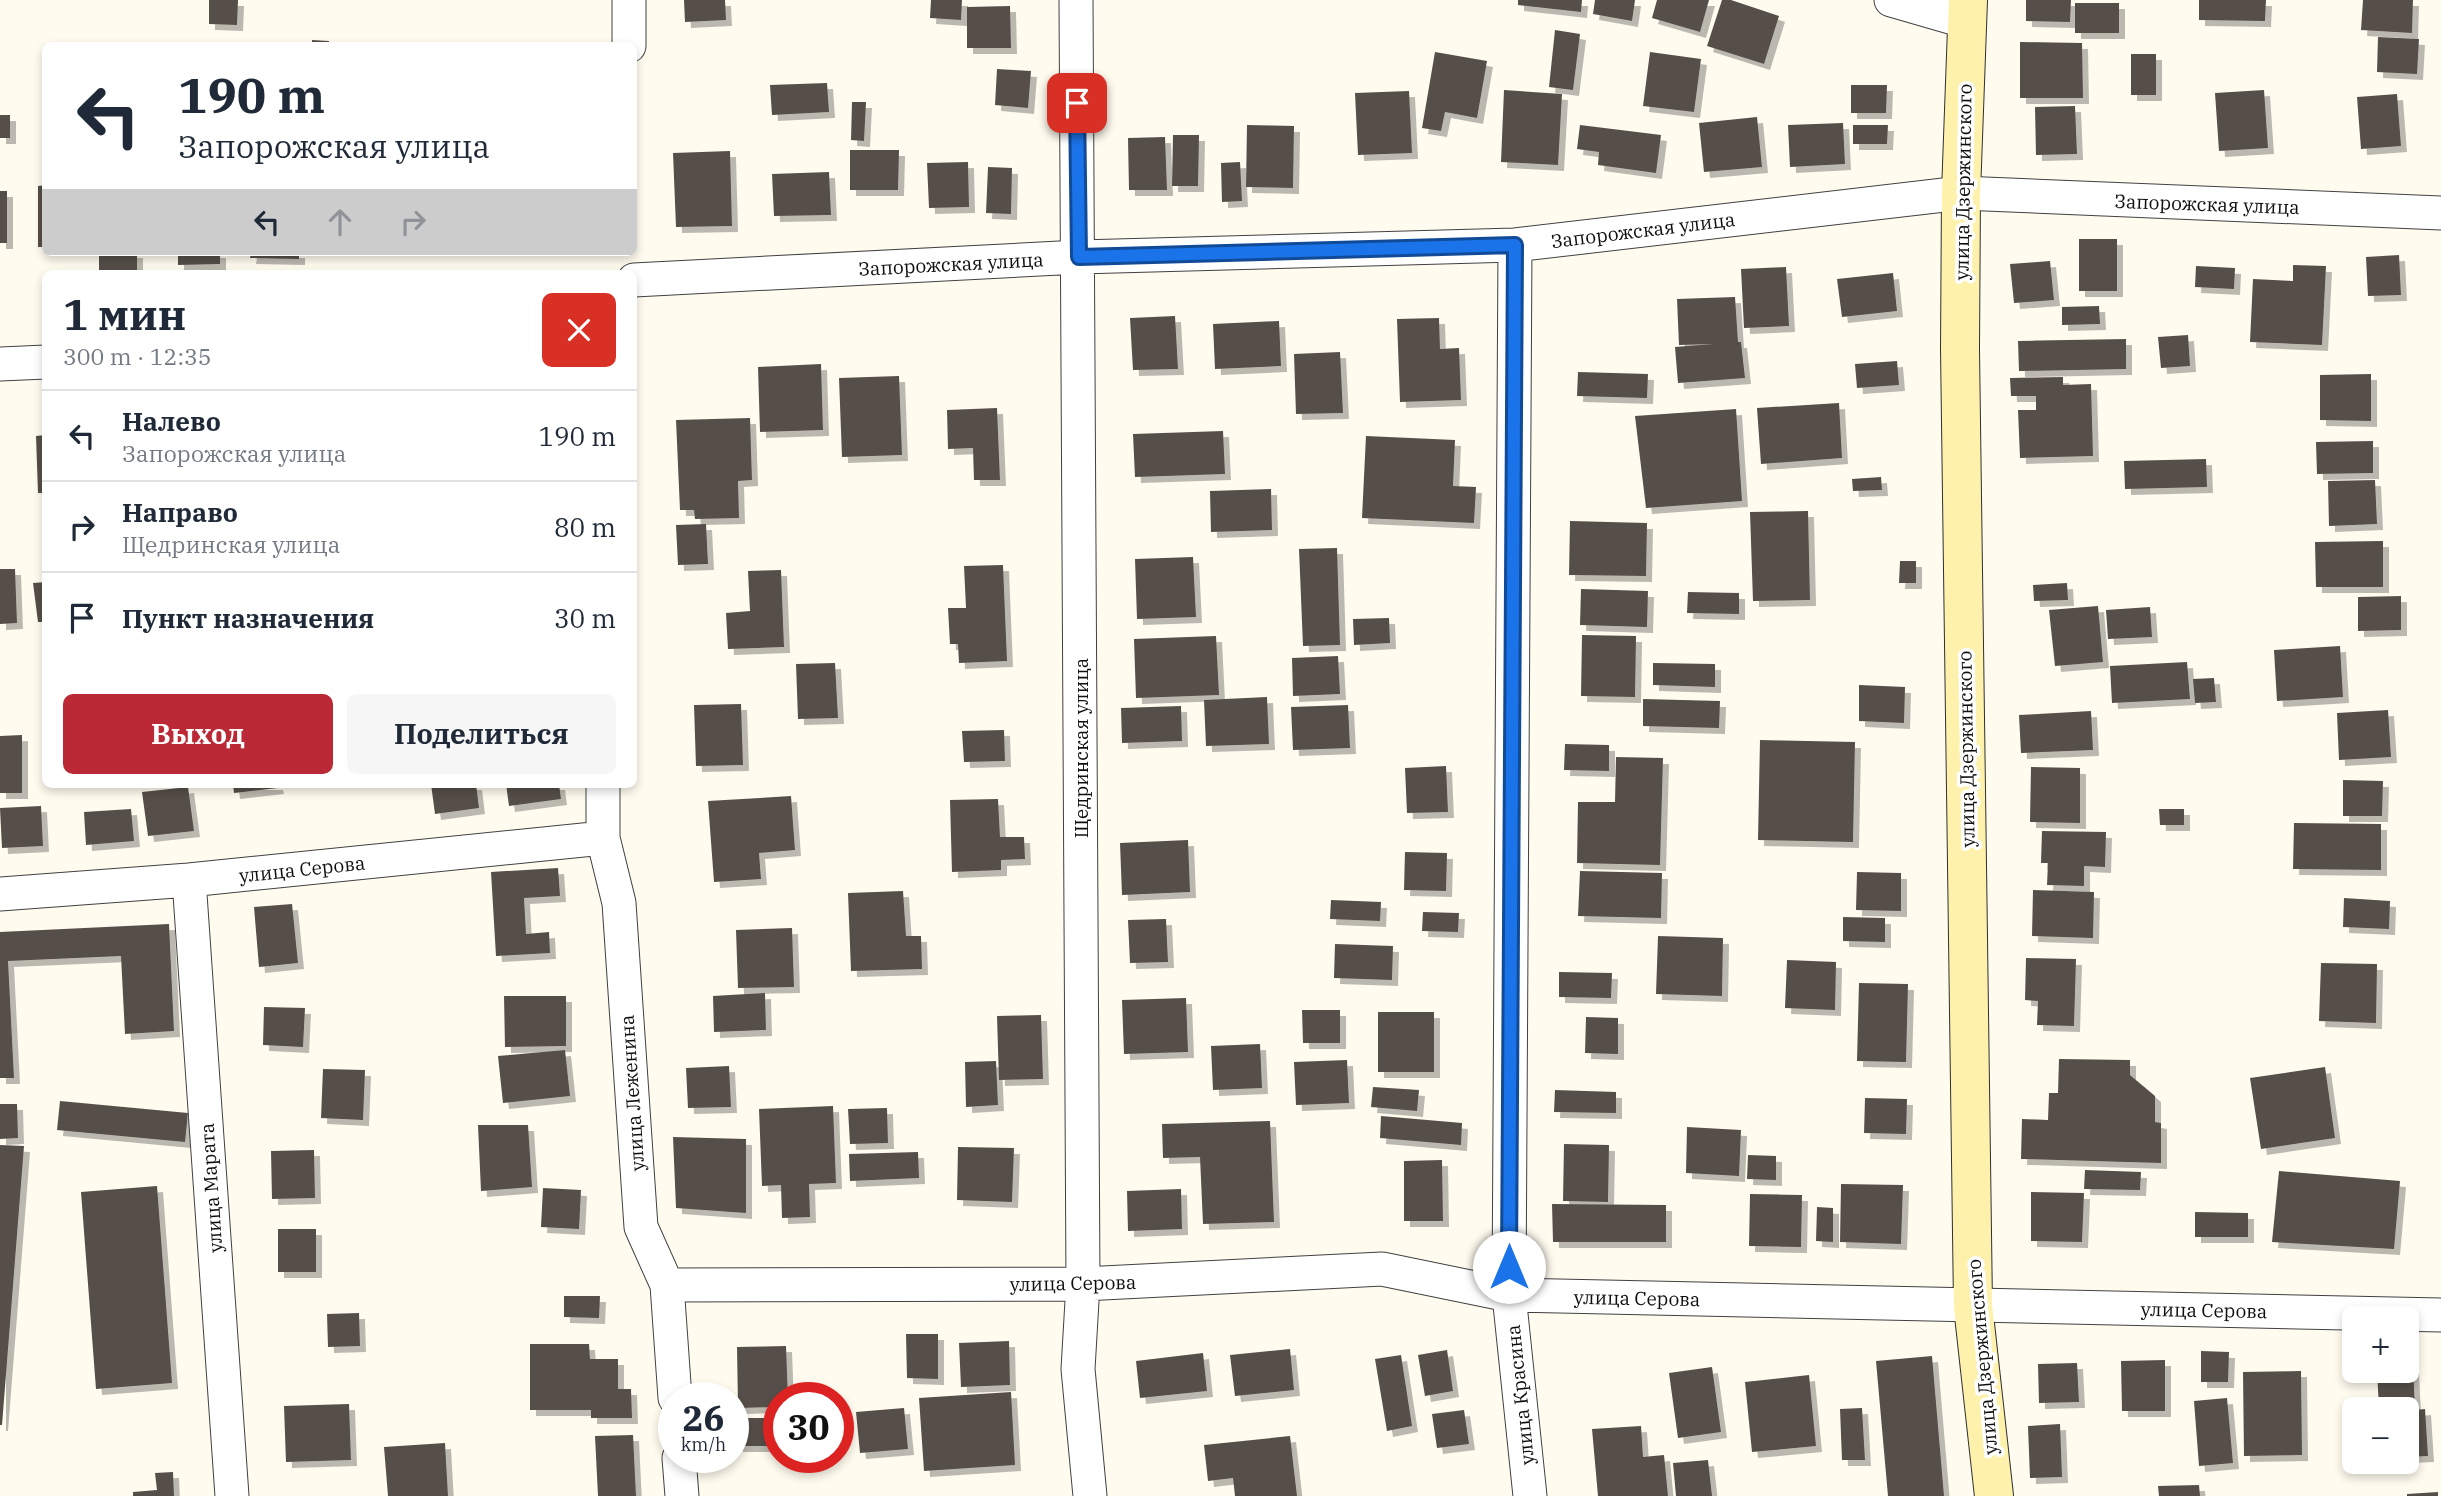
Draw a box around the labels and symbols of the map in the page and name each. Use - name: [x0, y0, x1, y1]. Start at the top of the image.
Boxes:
- pin: [1047, 73, 1107, 133]
- street label: улица Дзержинского: [1949, 84, 1977, 280]
- street label: Запорожская улица: [2114, 189, 2300, 219]
- street label: Запорожская улица: [1550, 207, 1736, 253]
- street label: Запорожская улица: [858, 247, 1044, 281]
- street label: улица Дзержинского: [1952, 651, 1980, 847]
- street label: Щедринская улица: [1069, 658, 1093, 838]
- street label: улица Серова: [238, 850, 366, 888]
- street label: улица Леженина: [615, 1014, 649, 1172]
- street label: улица Марата: [194, 1122, 228, 1254]
- position arrow: [1472, 1230, 1546, 1304]
- street label: улица Дзержинского: [1961, 1258, 2003, 1456]
- street label: улица Серова: [1009, 1270, 1137, 1296]
- street label: улица Серова: [1573, 1285, 1701, 1311]
- street label: улица Серова: [2140, 1297, 2268, 1323]
- street label: улица Красина: [1501, 1324, 1539, 1466]
- speed limit sign: 30: [763, 1382, 854, 1473]

